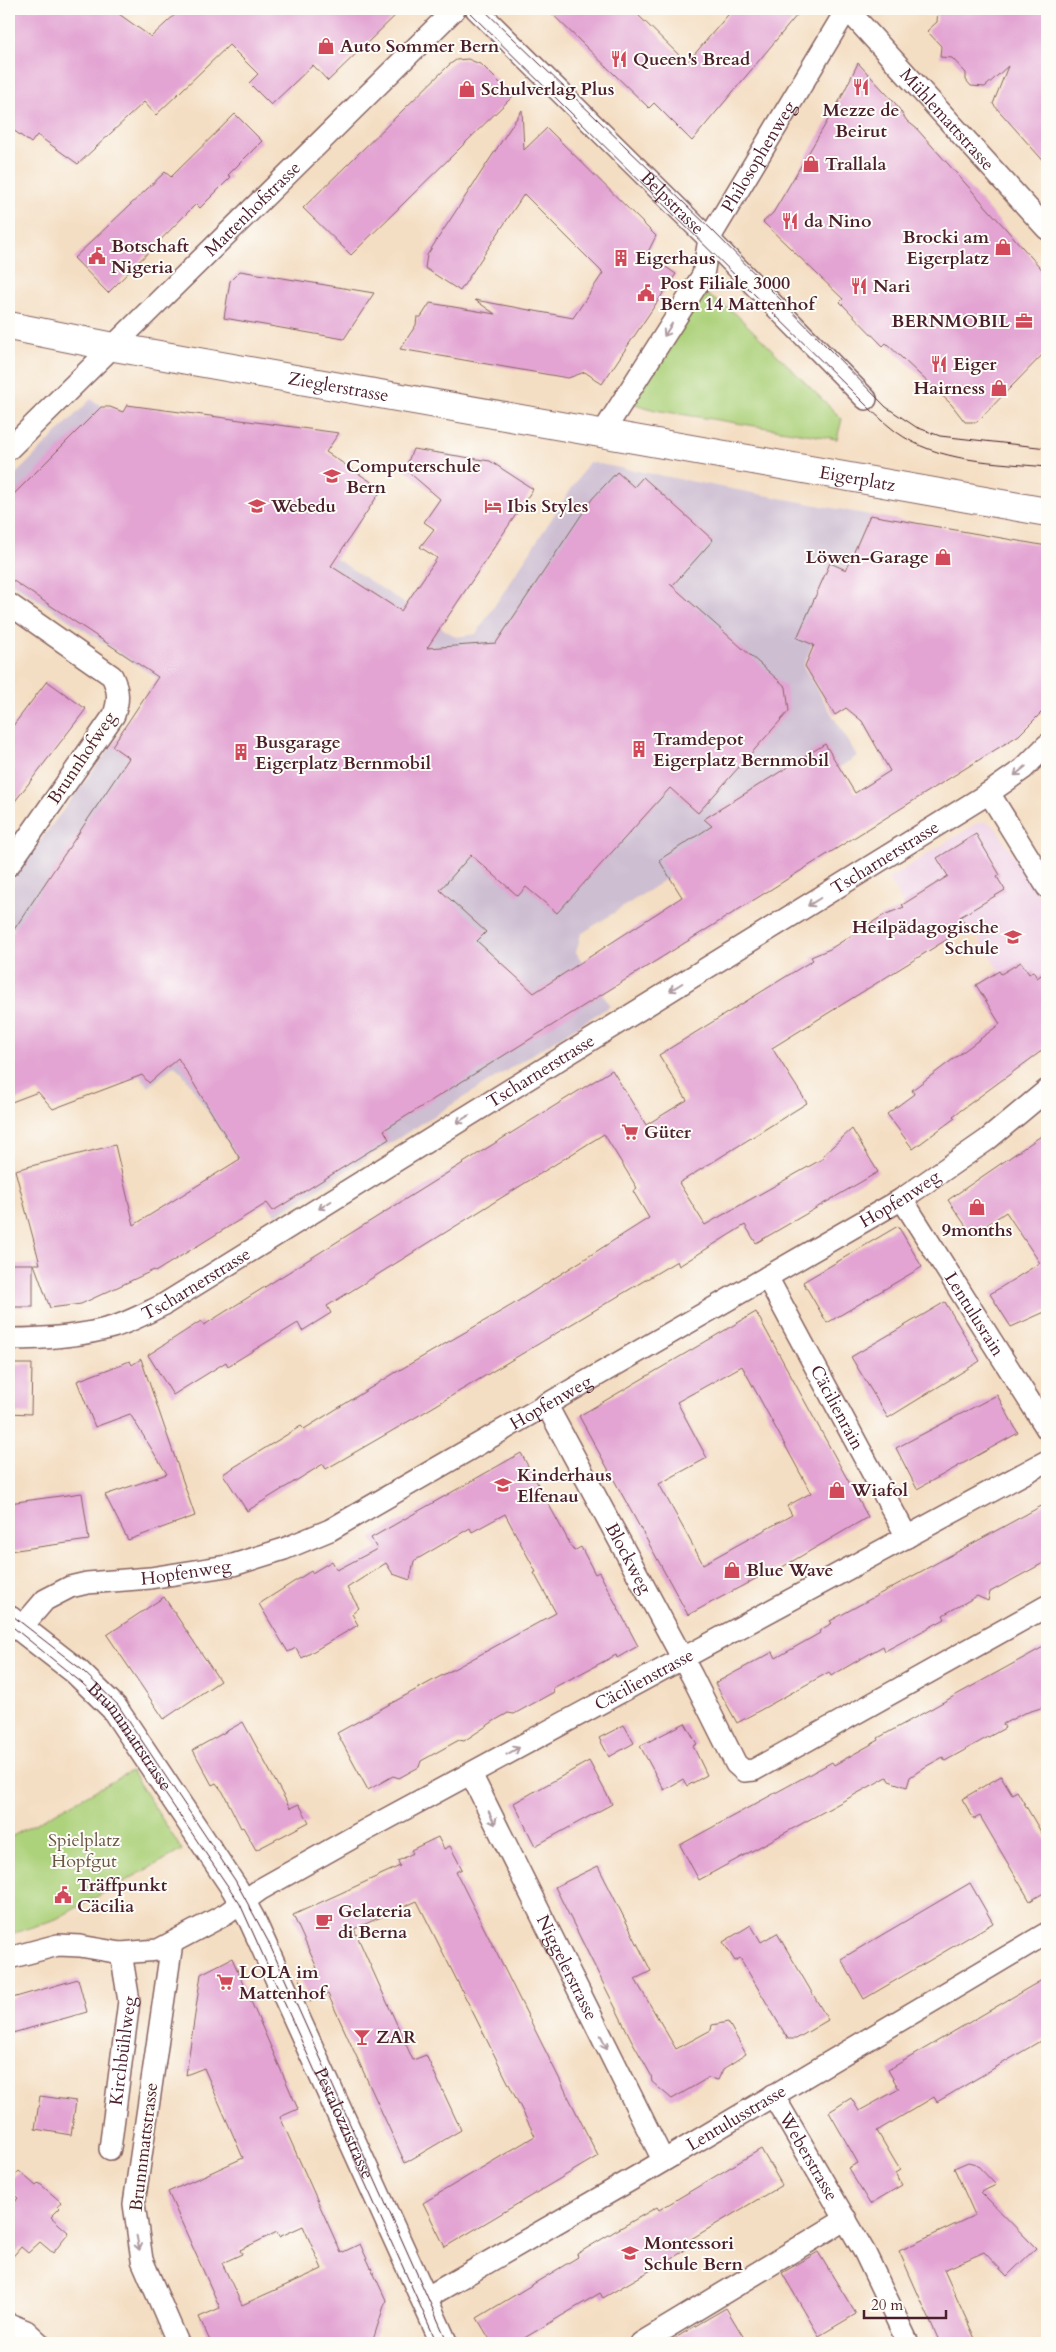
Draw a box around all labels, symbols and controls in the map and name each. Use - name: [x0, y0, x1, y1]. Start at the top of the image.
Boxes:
- place label: Auto Sommer Bern: [340, 34, 500, 59]
- shop icon: Auto Sommer Bern: [316, 36, 336, 56]
- place label: Queen's Bread: [633, 47, 751, 72]
- restaurant icon: Queen's Bread: [609, 49, 629, 69]
- street label: Mühlemattstrasse: [894, 63, 1000, 176]
- place label: Schulverlag Plus: [481, 77, 614, 102]
- restaurant icon: Mezze de Beirut: [851, 77, 871, 97]
- shop icon: Schulverlag Plus: [457, 79, 477, 99]
- street label: Philosophenweg: [715, 95, 802, 217]
- place label: Mezze de Beirut: [823, 98, 900, 144]
- place label: Trallala: [825, 152, 887, 177]
- shop icon: Trallala: [801, 154, 821, 174]
- street label: Mattenhofstrasse: [199, 156, 306, 262]
- street label: Belpstrasse: [635, 166, 710, 240]
- place label: da Nino: [804, 209, 871, 234]
- restaurant icon: da Nino: [780, 211, 800, 231]
- place label: Brocki am Eigerplatz: [902, 225, 989, 271]
- place label: Botschaft Nigeria: [111, 234, 190, 280]
- shop icon: Brocki am Eigerplatz: [993, 237, 1013, 257]
- public building icon: Botschaft Nigeria: [87, 246, 107, 266]
- place label: Eigerhaus: [635, 246, 716, 271]
- building icon: Eigerhaus: [611, 248, 631, 268]
- place label: Post Filiale 3000 Bern 14 Mattenhof: [660, 271, 817, 317]
- place label: Nari: [873, 274, 911, 299]
- restaurant icon: Nari: [849, 276, 869, 296]
- public building icon: Post Filiale 3000 Bern 14 Mattenhof: [636, 283, 656, 303]
- place label: BERNMOBIL: [891, 309, 1011, 334]
- office icon: BERNMOBIL: [1014, 311, 1034, 331]
- one-way arrow: [663, 322, 673, 336]
- place label: Eiger: [953, 352, 997, 377]
- restaurant icon: Eiger: [929, 354, 949, 374]
- street label: Zieglerstrasse: [286, 366, 391, 408]
- place label: Hairness: [913, 376, 985, 401]
- shop icon: Hairness: [989, 378, 1009, 398]
- place label: Computerschule Bern: [346, 454, 481, 500]
- street label: Eigerplatz: [817, 459, 897, 497]
- school or university icon: Computerschule Bern: [322, 466, 342, 486]
- place label: Webedu: [270, 494, 337, 519]
- place label: Ibis Styles: [507, 494, 588, 519]
- school or university icon: Webedu: [247, 496, 267, 516]
- hotel icon: Ibis Styles: [483, 496, 503, 516]
- place label: Löwen-Garage: [805, 545, 929, 570]
- shop icon: Löwen-Garage: [933, 547, 953, 567]
- street label: Brunnhofweg: [42, 706, 123, 809]
- place label: Tramdepot Eigerplatz Bernmobil: [653, 727, 829, 773]
- place label: Busgarage Eigerplatz Bernmobil: [255, 730, 431, 776]
- building icon: Tramdepot Eigerplatz Bernmobil: [629, 739, 649, 759]
- building icon: Busgarage Eigerplatz Bernmobil: [231, 742, 251, 762]
- one-way arrow: [1013, 765, 1026, 777]
- street label: Tscharnerstrasse: [826, 815, 944, 901]
- one-way arrow: [807, 897, 821, 907]
- place label: Heilpädagogische Schule: [852, 915, 999, 961]
- school or university icon: Heilpädagogische Schule: [1003, 927, 1023, 947]
- one-way arrow: [669, 983, 683, 993]
- street label: Tscharnerstrasse: [482, 1028, 600, 1114]
- one-way arrow: [457, 1115, 471, 1125]
- place label: Güter: [644, 1120, 692, 1145]
- supermarket icon: Güter: [620, 1122, 640, 1142]
- street label: Hopfenweg: [855, 1163, 946, 1234]
- shop icon: 9months: [967, 1197, 987, 1217]
- one-way arrow: [319, 1200, 333, 1210]
- place label: 9months: [942, 1218, 1012, 1243]
- street label: Tscharnerstrasse: [137, 1241, 255, 1326]
- street label: Lentulusrain: [939, 1267, 1011, 1362]
- street label: Cäcilienrain: [804, 1361, 871, 1455]
- street label: Hopfenweg: [505, 1368, 597, 1436]
- place label: Kinderhaus Elfenau: [517, 1463, 612, 1509]
- school or university icon: Kinderhaus Elfenau: [493, 1475, 513, 1495]
- place label: Wiafol: [850, 1478, 908, 1503]
- shop icon: Wiafol: [827, 1480, 847, 1500]
- street label: Blockweg: [600, 1518, 658, 1599]
- street label: Hopfenweg: [140, 1553, 234, 1591]
- place label: Blue Wave: [746, 1558, 833, 1583]
- shop icon: Blue Wave: [722, 1560, 742, 1580]
- street label: Cäcilienstrasse: [590, 1642, 698, 1716]
- street label: Brunnmattstrasse: [82, 1676, 178, 1796]
- one-way arrow: [506, 1746, 521, 1756]
- one-way arrow: [488, 1810, 497, 1825]
- park label: Spielplatz Hopfgut: [48, 1828, 120, 1874]
- place label: Träffpunkt Cäcilia: [77, 1873, 168, 1919]
- public building icon: Träffpunkt Cäcilia: [53, 1885, 73, 1905]
- place label: Gelateria di Berna: [338, 1899, 412, 1945]
- cafe icon: Gelateria di Berna: [314, 1911, 334, 1931]
- street label: Niggelerstrasse: [531, 1911, 604, 2024]
- place label: LOLA im Mattenhof: [239, 1960, 328, 2006]
- supermarket icon: LOLA im Mattenhof: [215, 1972, 235, 1992]
- street label: Kirchbühlweg: [103, 1994, 142, 2107]
- place label: ZAR: [376, 2025, 417, 2050]
- bar icon: ZAR: [352, 2027, 372, 2047]
- one-way arrow: [600, 2034, 609, 2049]
- street label: Pestalozzistrasse: [308, 2063, 380, 2183]
- street label: Lentulusstrasse: [682, 2078, 791, 2157]
- street label: Brunnmattstrasse: [124, 2081, 164, 2213]
- street label: Weberstrasse: [773, 2106, 844, 2205]
- place label: Montessori Schule Bern: [644, 2231, 743, 2277]
- one-way arrow: [134, 2235, 144, 2251]
- school or university icon: Montessori Schule Bern: [620, 2243, 640, 2263]
- scale bar: [864, 2287, 946, 2319]
- text: 20 m: [871, 2295, 903, 2315]

